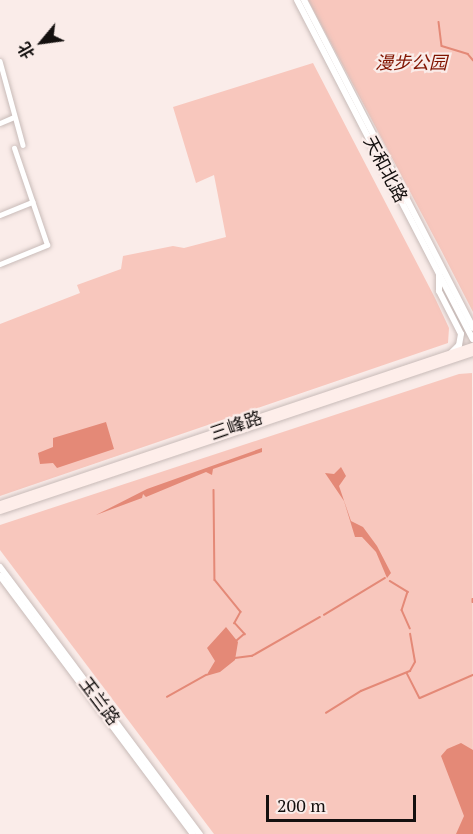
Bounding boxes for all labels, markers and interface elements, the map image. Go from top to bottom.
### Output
north arrow [12,12,72,72]
text: 北 [13,38,40,63]
park label: 漫步公园 [375,51,447,73]
street label: 天和北路 [360,132,412,206]
street label: 三峰路 [207,406,265,444]
street label: 玉兰路 [75,673,125,729]
scale bar [269,783,419,821]
text: 200 m [277,793,326,817]

